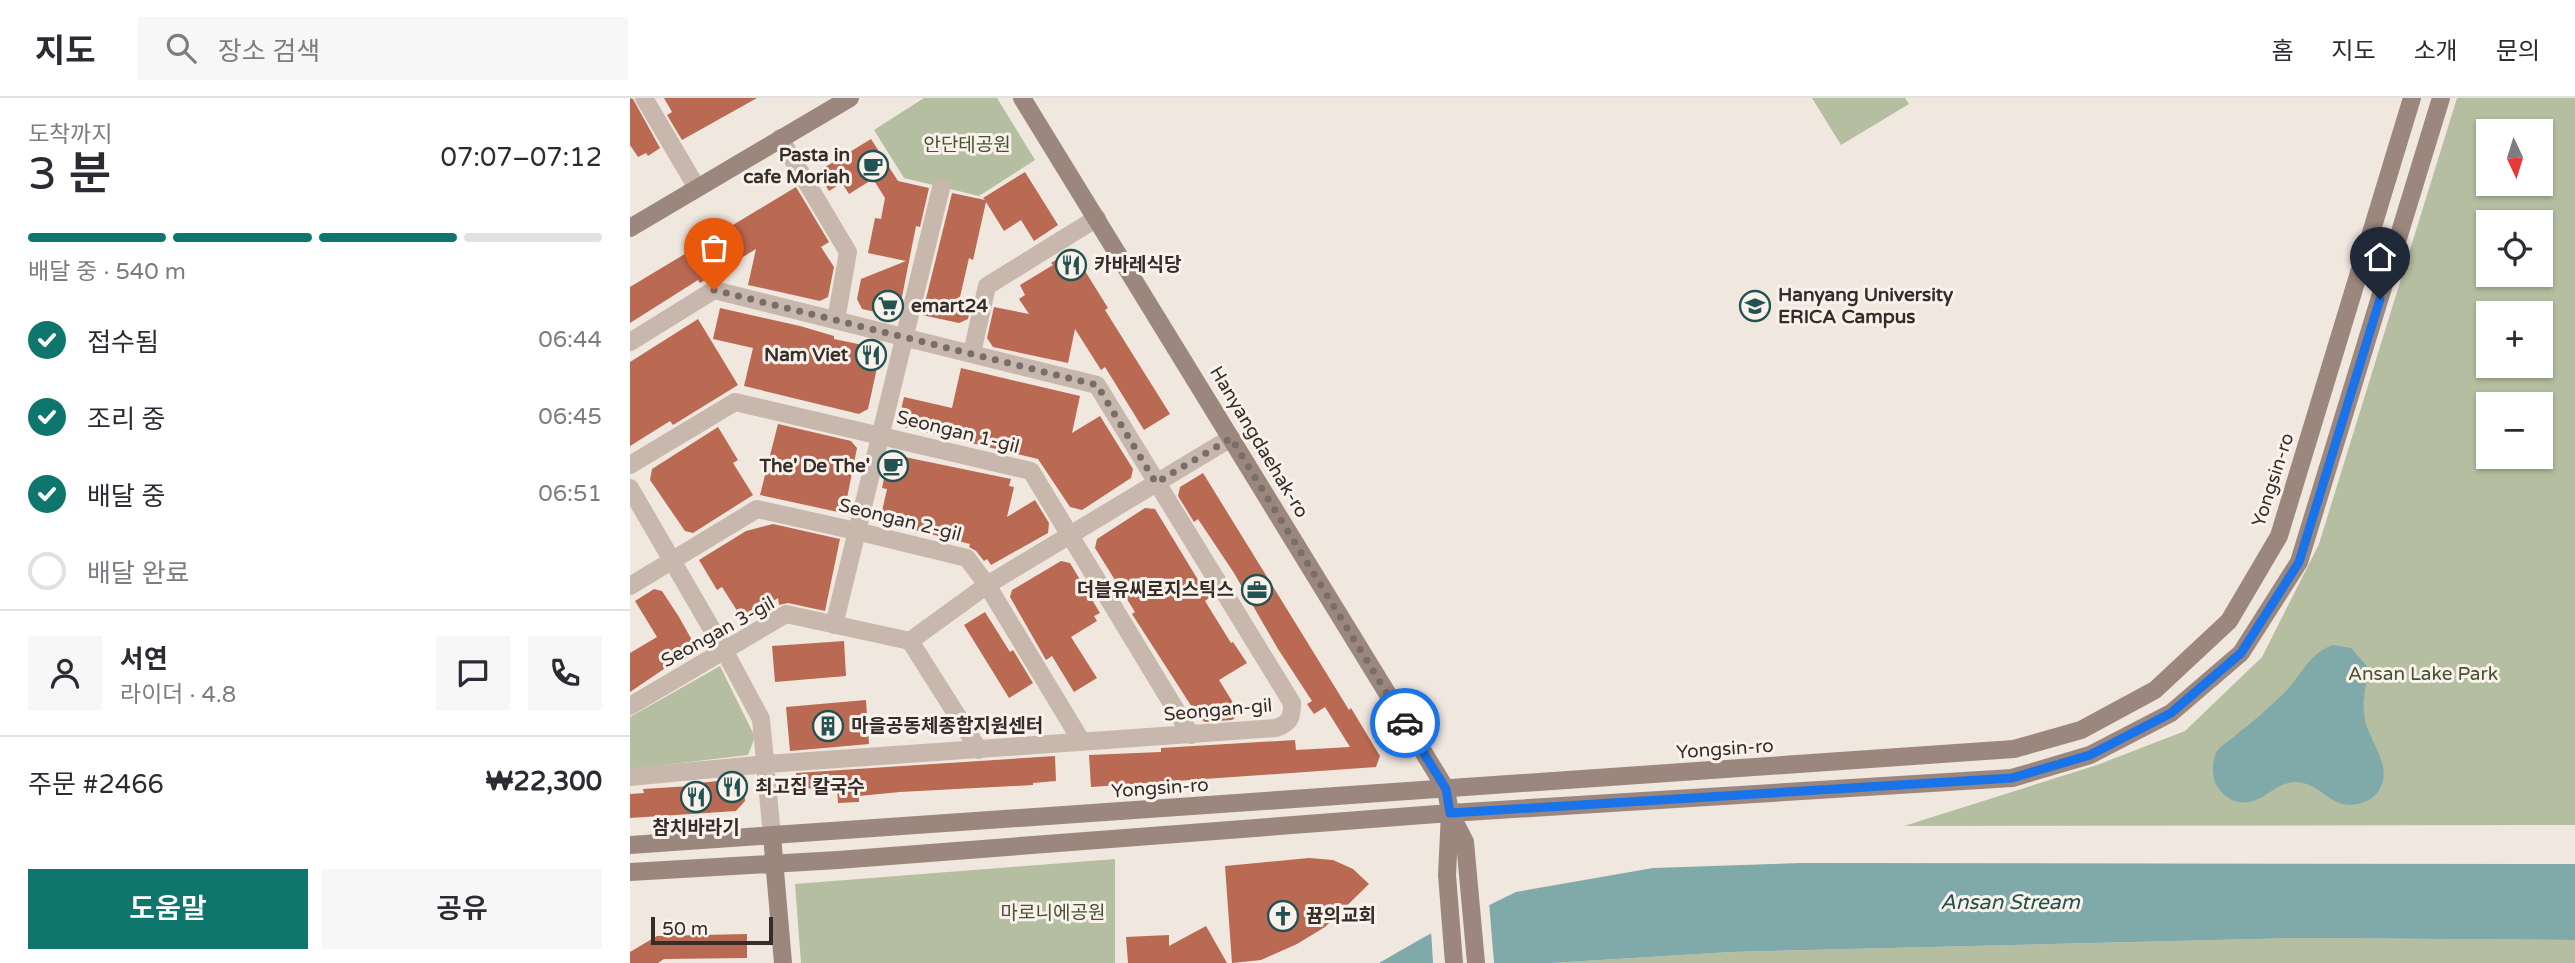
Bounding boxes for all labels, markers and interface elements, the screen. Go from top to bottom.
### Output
search box [138,17,628,80]
icon: search [162,29,200,67]
text: 지도 [35,32,96,71]
text: 장소 검색 [218,36,320,67]
text: 홈 [2271,37,2293,66]
text: 지도 [2331,37,2376,66]
text: 소개 [2414,37,2458,66]
text: 문의 [2496,37,2540,66]
north arrow [2476,119,2553,196]
map controls [2476,119,2553,469]
text: 도착까지 [28,121,113,149]
park label: 안단테공원 [923,134,1011,156]
text: 07:07–07:12 [441,142,602,173]
place label: Pasta in cafe Moriah [743,144,850,188]
text: 3 분 [28,147,111,202]
cafe icon: Pasta in cafe Moriah [856,149,890,183]
button: locate [2476,210,2553,287]
pin [684,218,744,290]
pin [2350,227,2410,299]
icon: bag [695,229,733,267]
icon: home [2361,238,2399,276]
restaurant icon: 카바레식당 [1054,248,1088,282]
place label: 카바레식당 [1094,254,1182,276]
text: 배달 중 · 540 m [28,258,186,286]
place label: Hanyang University ERICA Campus [1778,284,1954,329]
supermarket icon: emart24 [871,289,905,323]
school or university icon: Hanyang University ERICA Campus [1738,289,1772,323]
place label: emart24 [911,295,988,317]
button: + [2476,301,2553,378]
icon: check [28,321,66,359]
text: 06:44 [538,326,602,354]
text: 접수됨 [87,327,159,358]
restaurant icon: Nam Viet [854,338,888,372]
place label: Nam Viet [764,344,849,366]
street label: Hanyangdaehak-ro [1205,362,1313,522]
button: − [2476,392,2553,469]
icon: check [28,398,66,436]
text: 06:45 [538,403,602,431]
text: 조리 중 [87,404,166,435]
street label: Seongan 1-gil [894,406,1022,458]
street label: Yongsin-ro [2247,430,2299,530]
cafe icon: The' De The' [876,449,910,483]
place label: The' De The' [758,455,870,477]
icon: check [28,475,66,513]
text: 06:51 [538,480,602,508]
text: 배달 중 [87,481,166,512]
street label: Seongan 2-gil [836,494,964,546]
text: 배달 완료 [87,558,189,589]
office icon: 더블유씨로지스틱스 [1240,573,1274,607]
place label: 더블유씨로지스틱스 [1077,579,1234,601]
street label: Seongan 3-gil [658,592,778,672]
button: person [28,636,102,710]
button: chat [436,636,510,710]
button: phone [528,636,602,710]
text: 서연 [120,644,168,675]
park label: Ansan Lake Park [2348,663,2498,685]
text: 라이더 · 4.8 [120,681,236,709]
courier [1370,688,1440,758]
street label: Seongan-gil [1163,694,1273,726]
icon: car [1386,704,1424,742]
building icon: 마을공동체종합지원센터 [811,709,845,743]
place label: 마을공동체종합지원센터 [851,715,1043,737]
street label: Yongsin-ro [1676,735,1774,763]
text: ₩22,300 [486,766,602,797]
text: 주문 #2466 [28,769,164,800]
restaurant icon: 최고집 칼국수 [715,770,749,804]
street label: Yongsin-ro [1111,774,1209,802]
place label: 최고집 칼국수 [755,776,865,798]
restaurant icon: 참치바라기 [679,780,713,814]
place label: 참치바라기 [652,817,740,839]
button: 도움말 [28,869,308,949]
button: 공유 [322,869,602,949]
water label: Ansan Stream [1940,890,2081,915]
church icon: 뀸의교회 [1266,899,1300,933]
park label: 마로니에공원 [1001,902,1105,924]
place label: 뀸의교회 [1306,905,1376,927]
scale bar [651,914,774,946]
text: 50 m [662,918,708,940]

